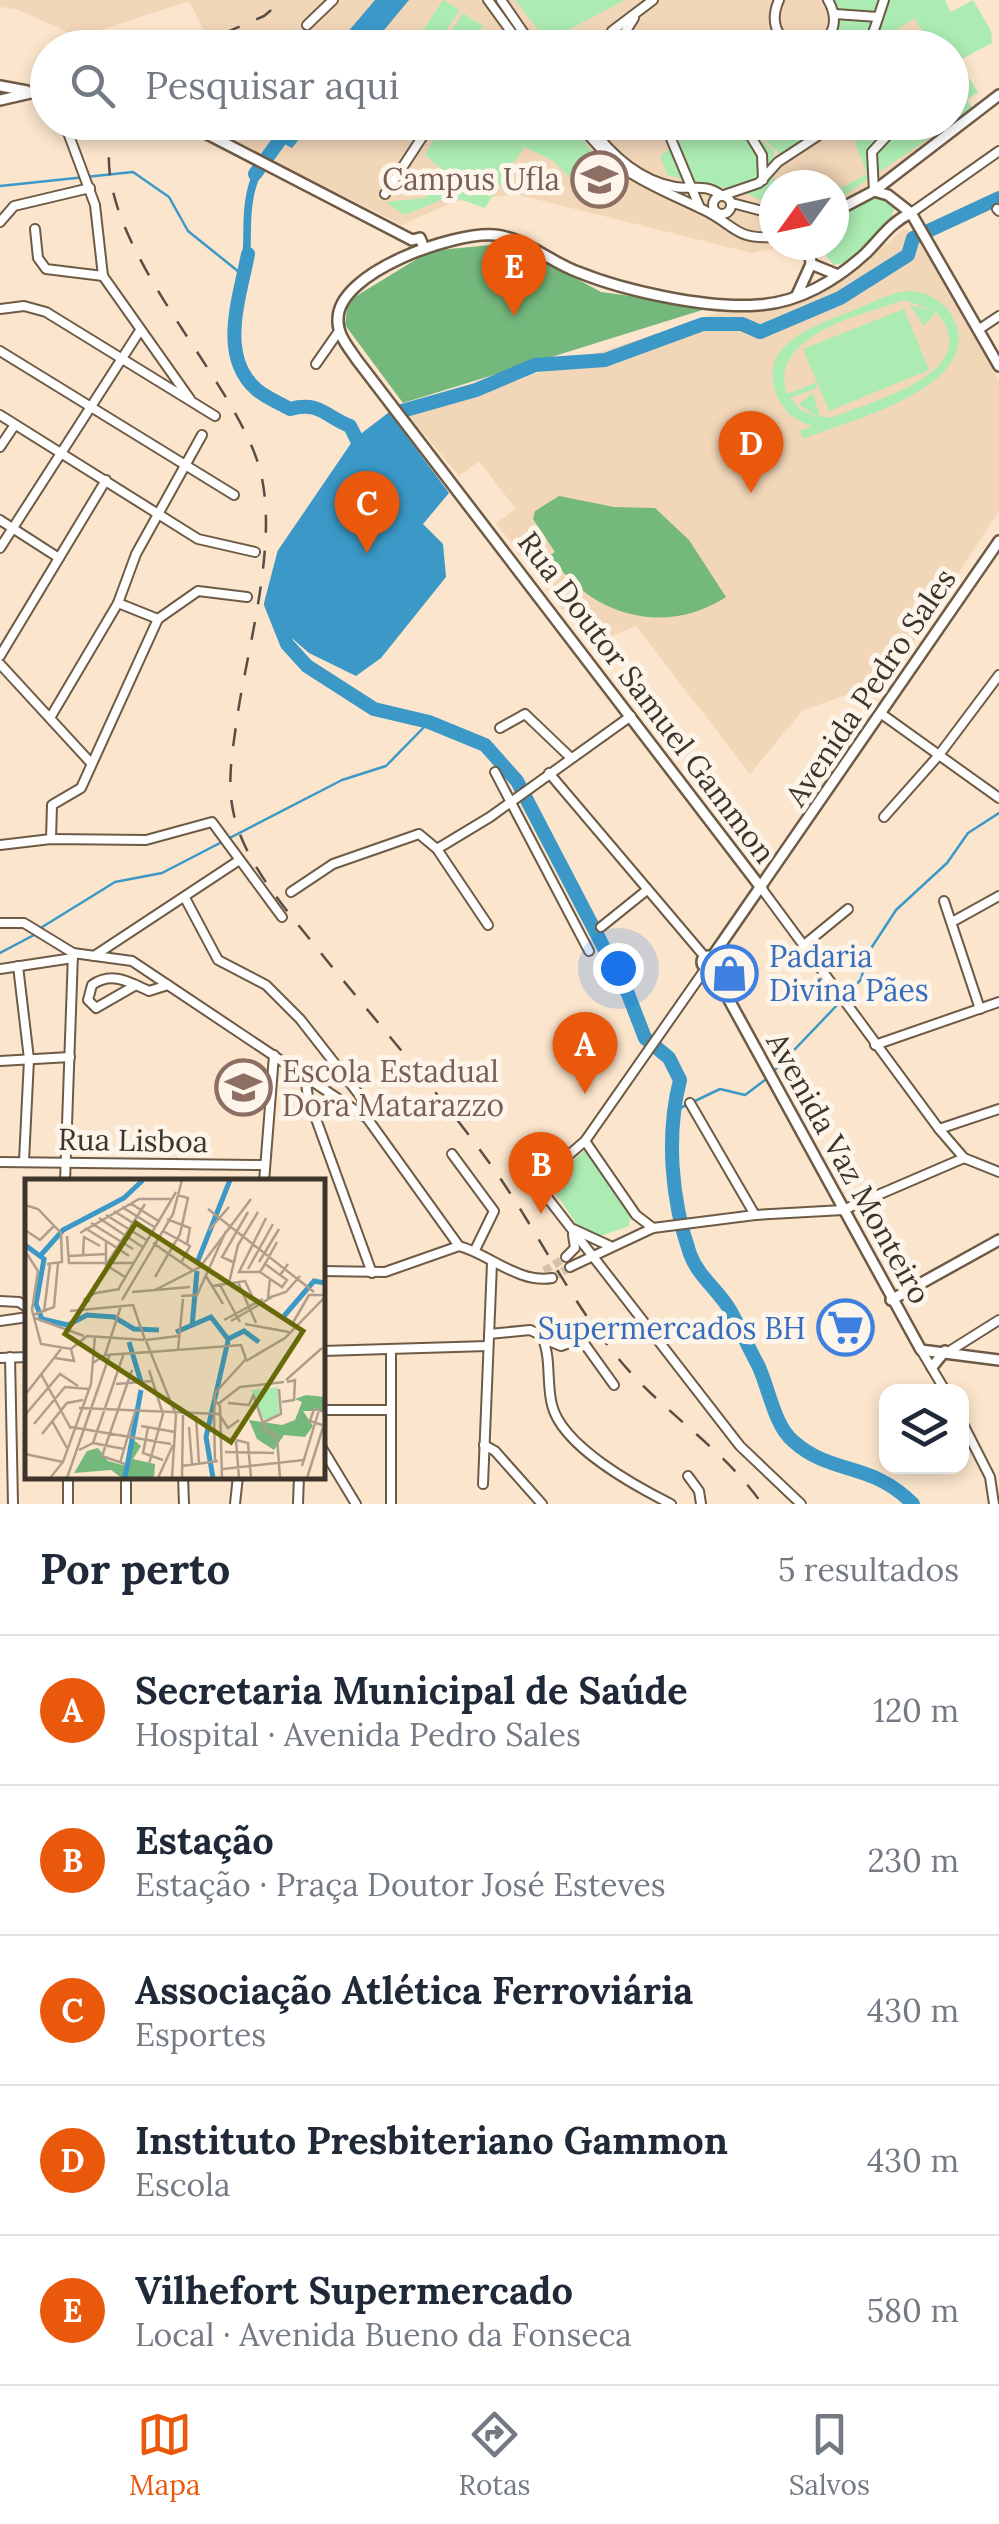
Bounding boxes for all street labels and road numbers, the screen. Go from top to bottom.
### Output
street label: Rua Doutor Samuel Gammon [510,524,784,870]
street label: Avenida Pedro Sales [776,561,964,814]
street label: Avenida Vaz Monteiro [758,1025,939,1310]
street label: Rua Lisboa [58,1120,208,1160]

